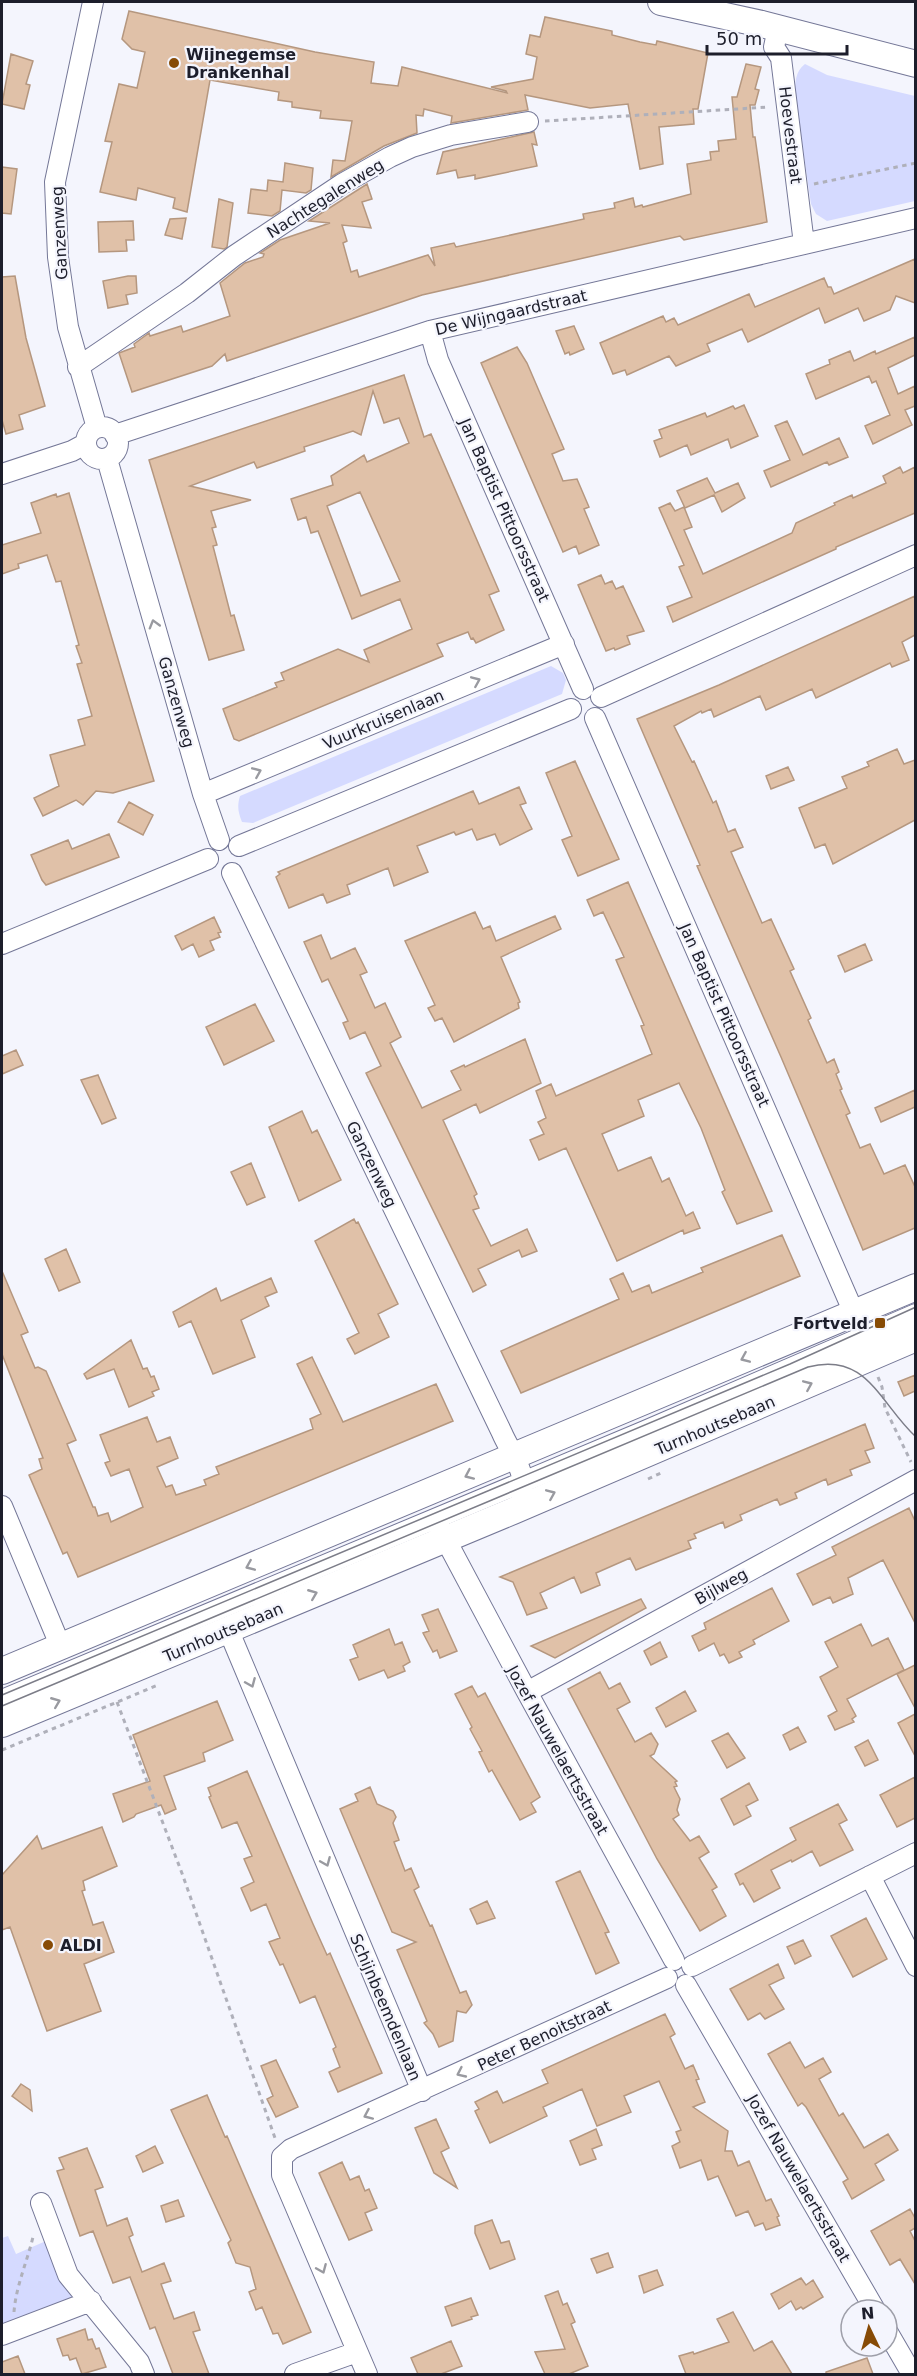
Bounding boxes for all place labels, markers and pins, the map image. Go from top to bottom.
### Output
place label: Wijnegemse Drankenhal [186,45,296,82]
marker: Wijnegemse Drankenhal [167,56,181,70]
place label: Fortveld [793,1314,868,1333]
marker: Fortveld [873,1316,887,1330]
place label: ALDI [60,1936,102,1955]
marker: ALDI [41,1938,55,1952]

